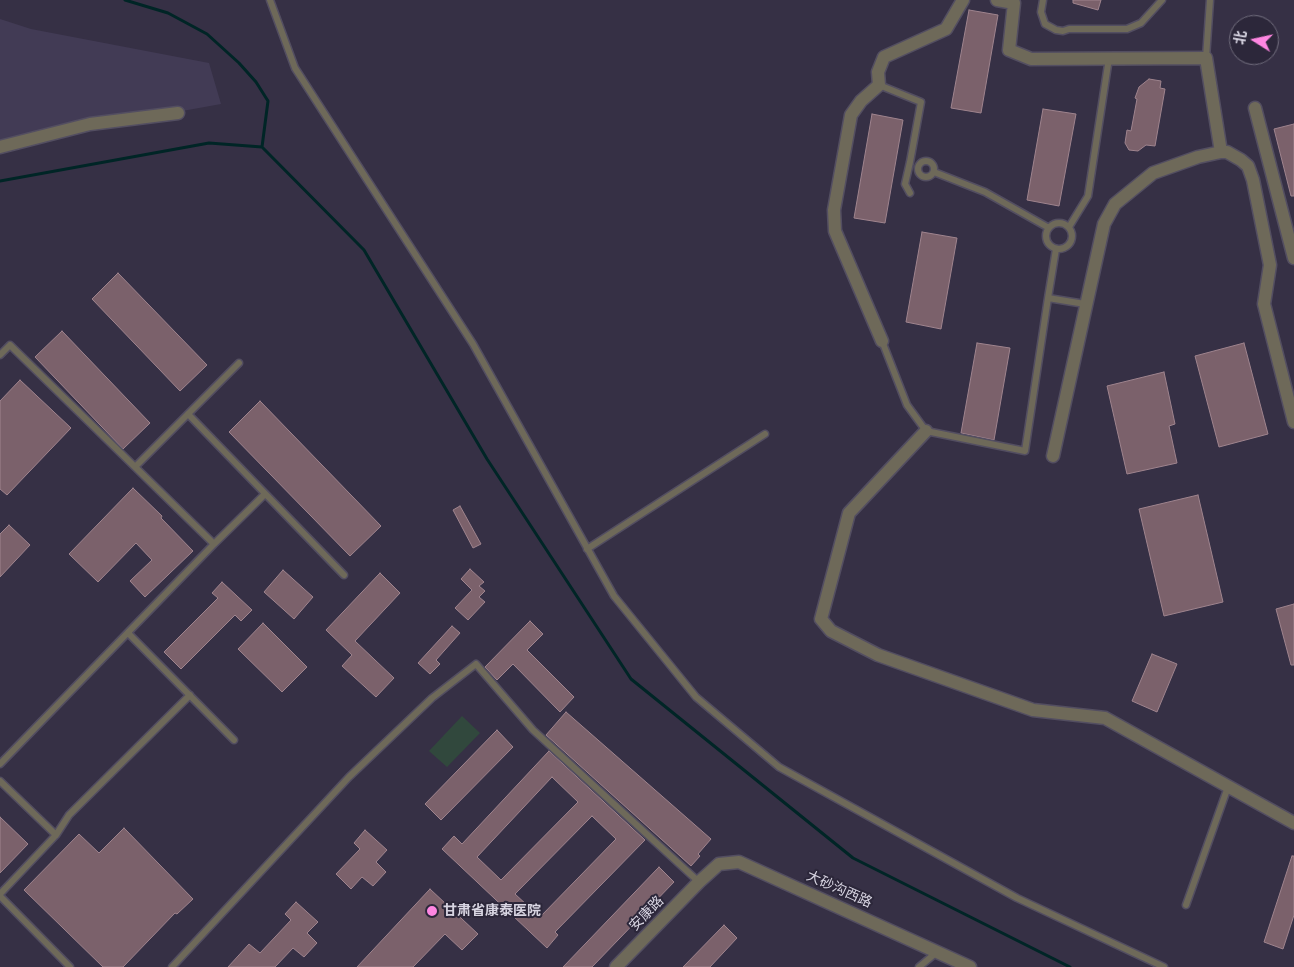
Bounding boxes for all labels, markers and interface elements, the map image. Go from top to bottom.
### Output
north arrow [1229,15,1279,65]
text: 北 [1231,29,1249,46]
street label: 大砂沟西路 [804,868,874,912]
street label: 安康路 [626,893,668,935]
place label: 甘肃省康泰医院 [443,903,541,919]
marker: 甘肃省康泰医院 [425,904,439,918]

